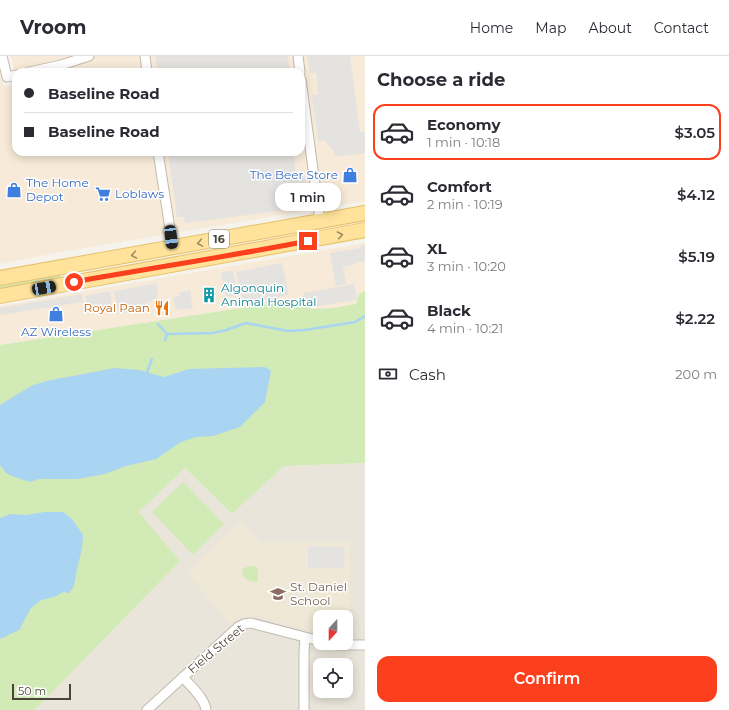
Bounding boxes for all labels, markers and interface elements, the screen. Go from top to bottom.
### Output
text: Vroom [20,16,86,39]
text: Home [470,19,513,37]
text: Map [535,19,566,37]
text: About [588,19,632,37]
text: Contact [654,19,709,37]
text: Choose a ride [377,69,505,91]
text: Baseline Road [48,84,160,103]
icon: car [379,114,415,150]
text: Economy [427,115,500,134]
text: Baseline Road [48,122,160,141]
text: $3.05 [675,123,715,142]
text: 1 min · 10:18 [427,134,500,150]
shop icon: The Beer Store [341,166,359,184]
place label: The Beer Store [250,167,338,182]
place label: The Home Depot [26,175,89,204]
icon: car [379,176,415,212]
text: Comfort [427,177,492,196]
shop icon: The Home Depot [5,181,23,199]
callout: 1 min [275,183,341,211]
supermarket icon: Loblaws [94,185,112,203]
text: $4.12 [677,185,715,204]
place label: Loblaws [115,186,164,201]
text: 1 min [291,189,325,205]
text: 2 min · 10:19 [427,196,503,212]
car [164,224,178,250]
road number: 16 [209,230,229,248]
one-way arrow [336,231,343,239]
route end [299,232,317,250]
one-way arrow [197,238,204,247]
icon: car [379,238,415,274]
text: XL [427,239,446,258]
text: $5.19 [678,247,715,266]
one-way arrow [131,250,137,258]
text: 3 min · 10:20 [427,258,506,274]
route start [65,273,83,291]
car [31,280,57,296]
place label: Algonquin Animal Hospital [221,280,316,309]
building icon: Algonquin Animal Hospital [200,286,218,304]
restaurant icon: Royal Paan [153,299,171,317]
place label: Royal Paan [84,300,150,315]
icon: car [379,300,415,336]
text: Black [427,301,471,320]
shop icon: AZ Wireless [47,305,65,323]
text: $2.22 [675,309,715,328]
text: 4 min · 10:21 [427,320,503,336]
place label: AZ Wireless [21,324,91,339]
icon: cash [377,363,399,385]
text: Cash [409,365,446,384]
text: 200 m [675,366,717,382]
place label: St. Daniel School [290,579,347,608]
school or university icon: St. Daniel School [269,585,287,603]
north arrow [313,610,353,650]
map controls [313,610,353,698]
street label: Field Street [184,621,247,676]
button: Confirm [377,656,717,702]
button: locate [313,658,353,698]
scale bar [12,682,71,701]
text: 50 m [18,684,46,698]

